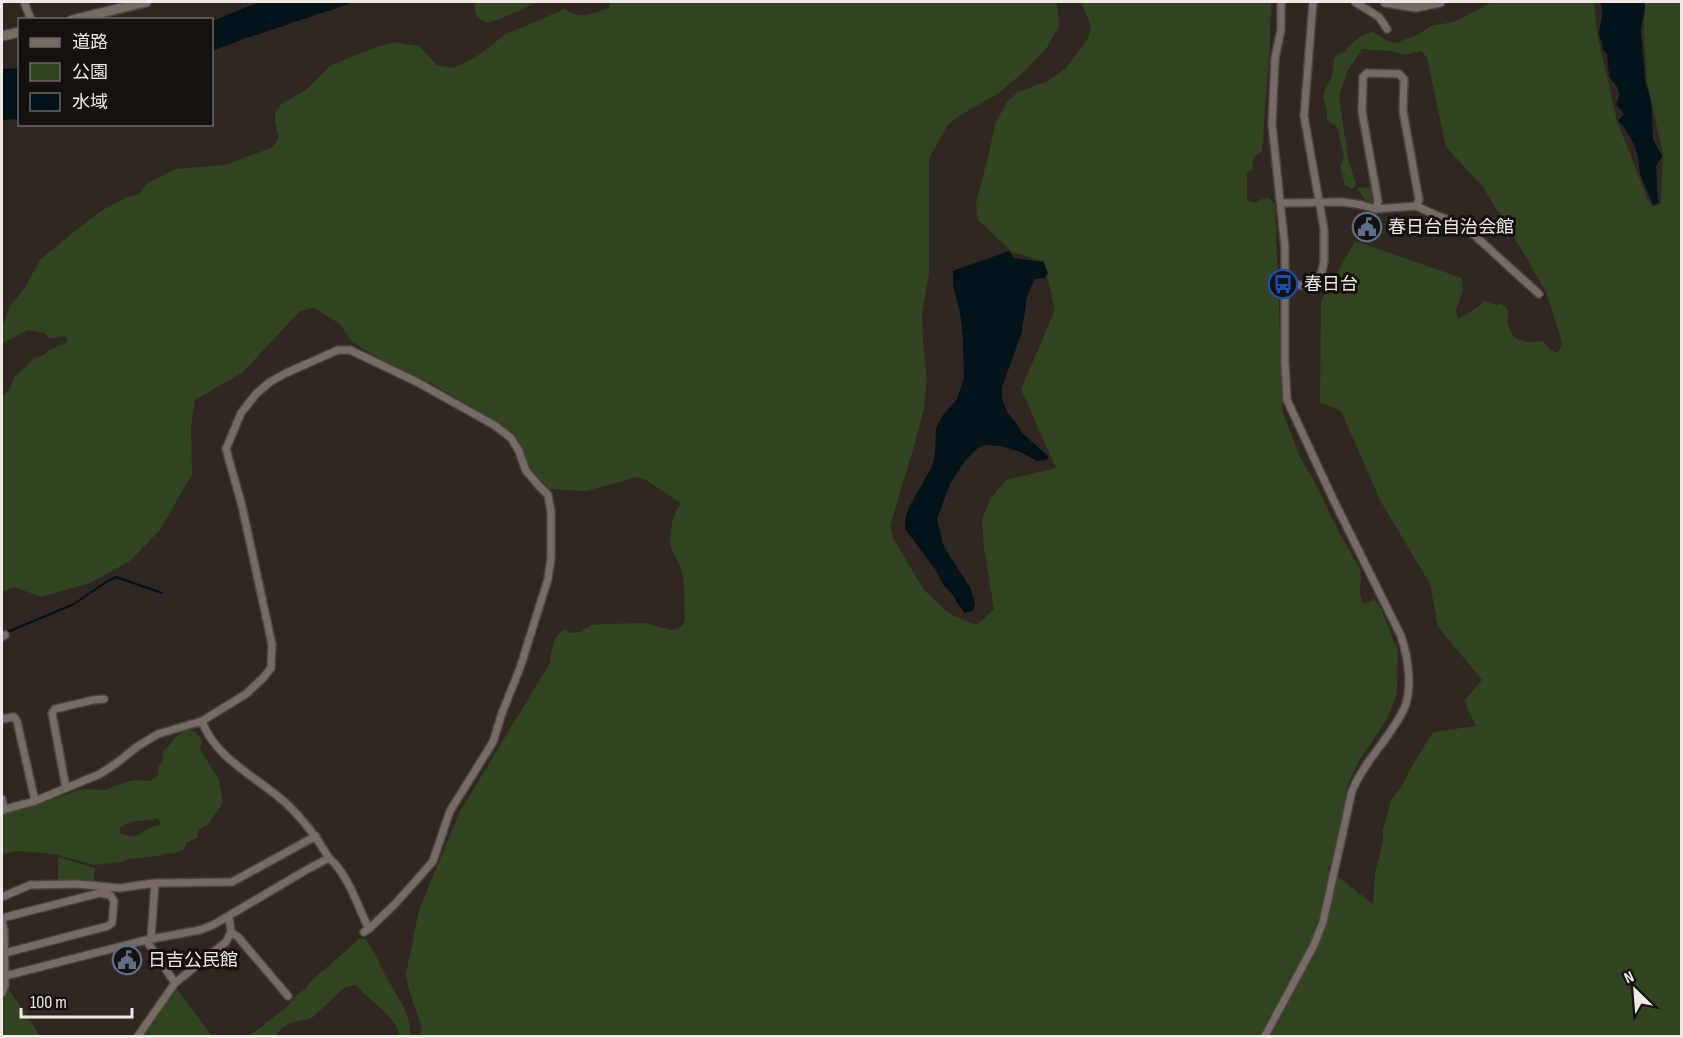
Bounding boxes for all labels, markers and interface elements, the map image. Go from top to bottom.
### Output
legend [18,18,213,126]
text: 道路 [72,32,108,53]
text: 公園 [72,62,108,83]
text: 水域 [72,92,108,113]
public building icon: 春日台自治会館 [1351,211,1383,243]
place label: 春日台自治会館 [1388,217,1514,238]
bus stop icon: 春日台 [1267,268,1299,300]
place label: 春日台 [1304,274,1358,295]
public building icon: 日吉公民館 [111,944,143,976]
place label: 日吉公民館 [148,950,238,971]
north arrow [1605,960,1665,1020]
text: N [1621,967,1637,988]
scale bar [21,981,132,1019]
text: 100 m [30,992,67,1013]

